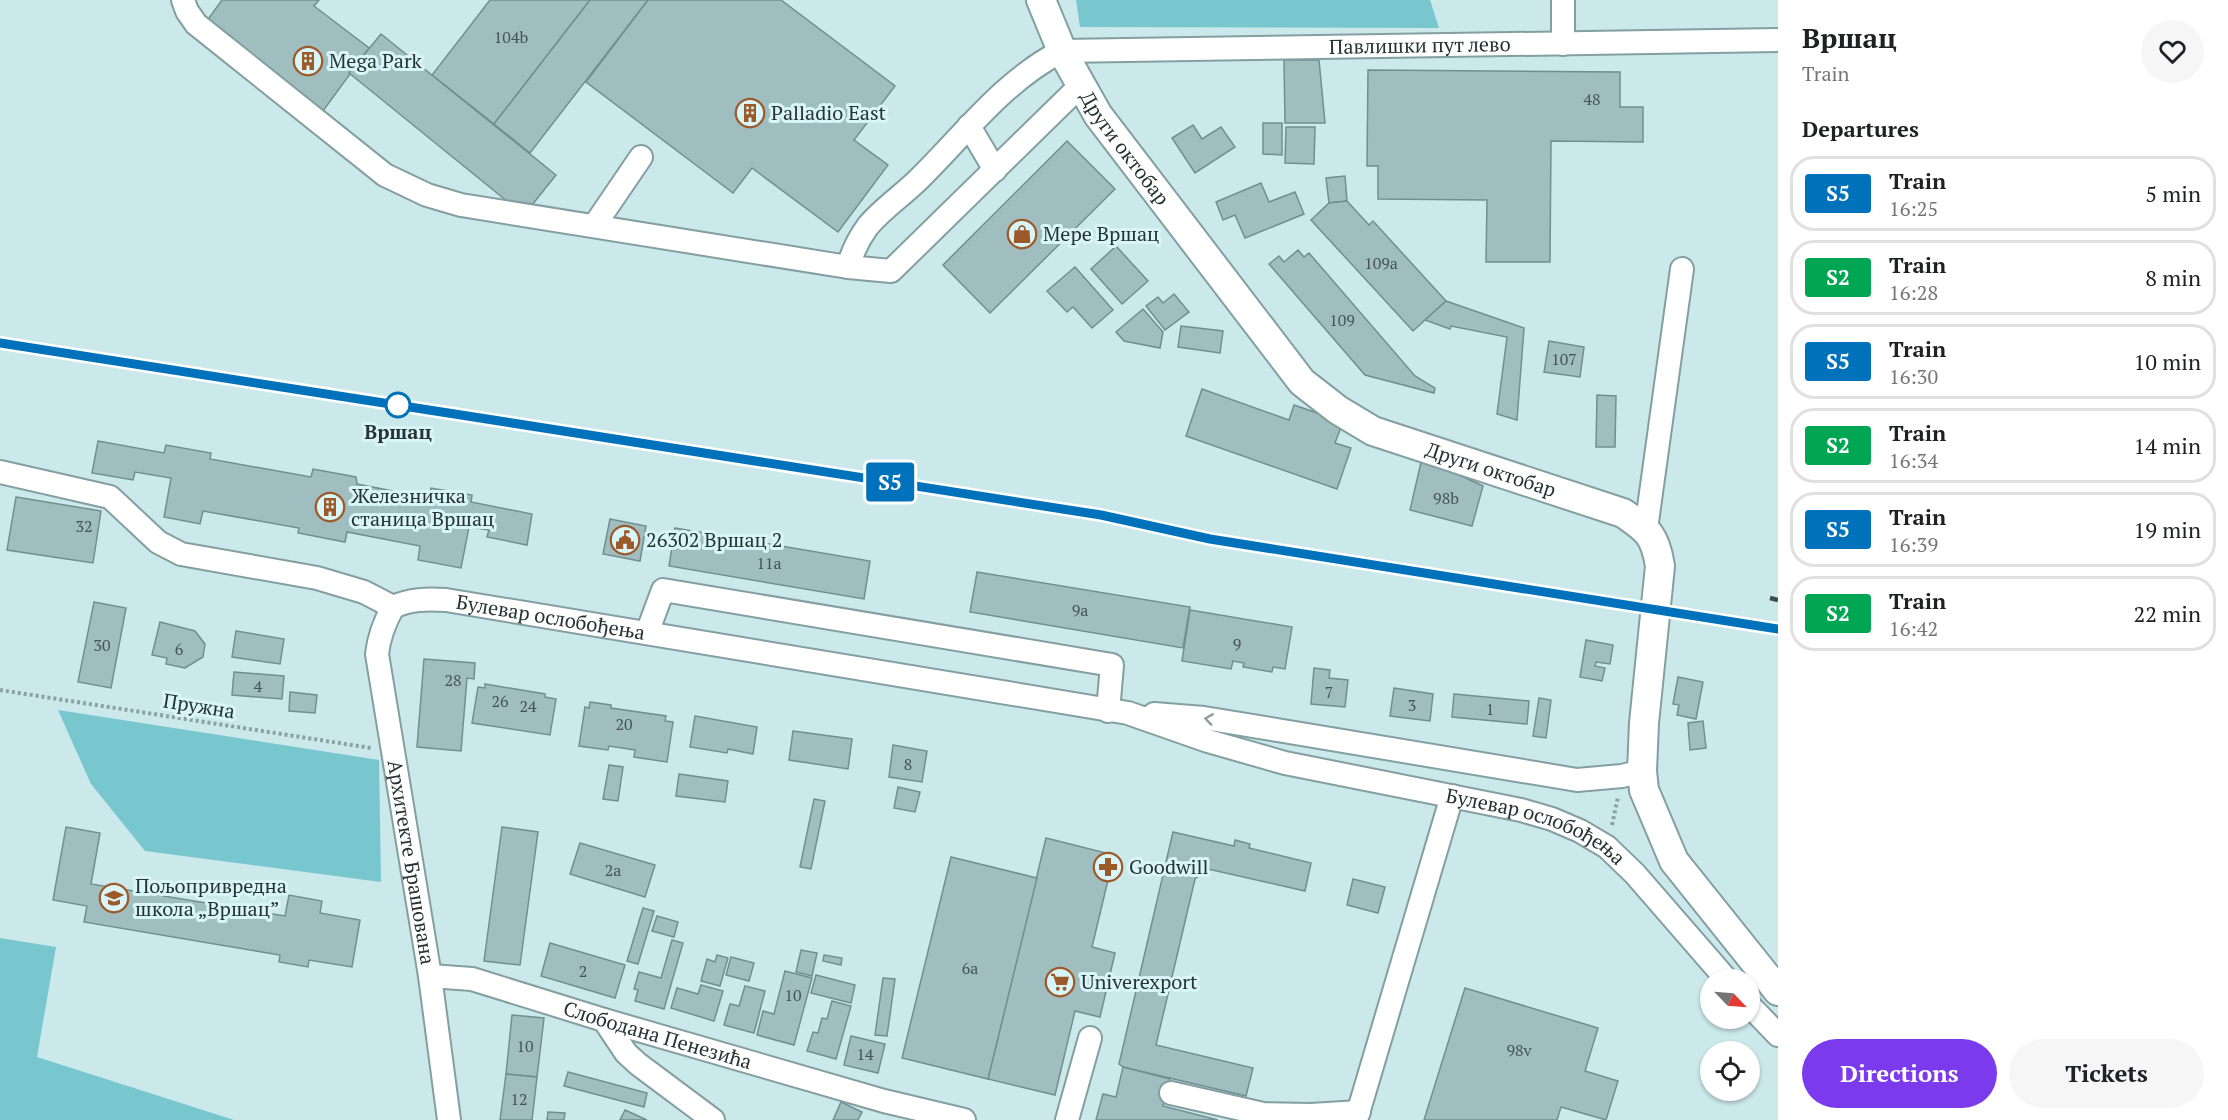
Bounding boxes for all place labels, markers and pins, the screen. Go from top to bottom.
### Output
building icon: Mega Park [292,45,324,77]
place label: Mega Park [329,47,423,74]
building icon: Palladio East [734,97,766,129]
place label: Palladio East [771,99,887,126]
shop icon: Мере Вршац [1006,218,1038,250]
place label: Мере Вршац [1043,220,1159,247]
marker: Вршац [385,392,411,418]
place label: Вршац [364,418,432,445]
place label: Железничка станица Вршац [351,482,494,532]
building icon: Железничка станица Вршац [314,491,346,523]
public building icon: 26302 Вршац 2 [609,524,641,556]
place label: 26302 Вршац 2 [646,526,782,553]
pharmacy icon: Goodwill [1092,851,1124,883]
place label: Goodwill [1129,853,1209,880]
place label: Пољопривредна школа „Вршац” [135,872,287,922]
school or university icon: Пољопривредна школа „Вршац” [98,882,130,914]
supermarket icon: Univerexport [1044,966,1076,998]
place label: Univerexport [1081,968,1198,995]

